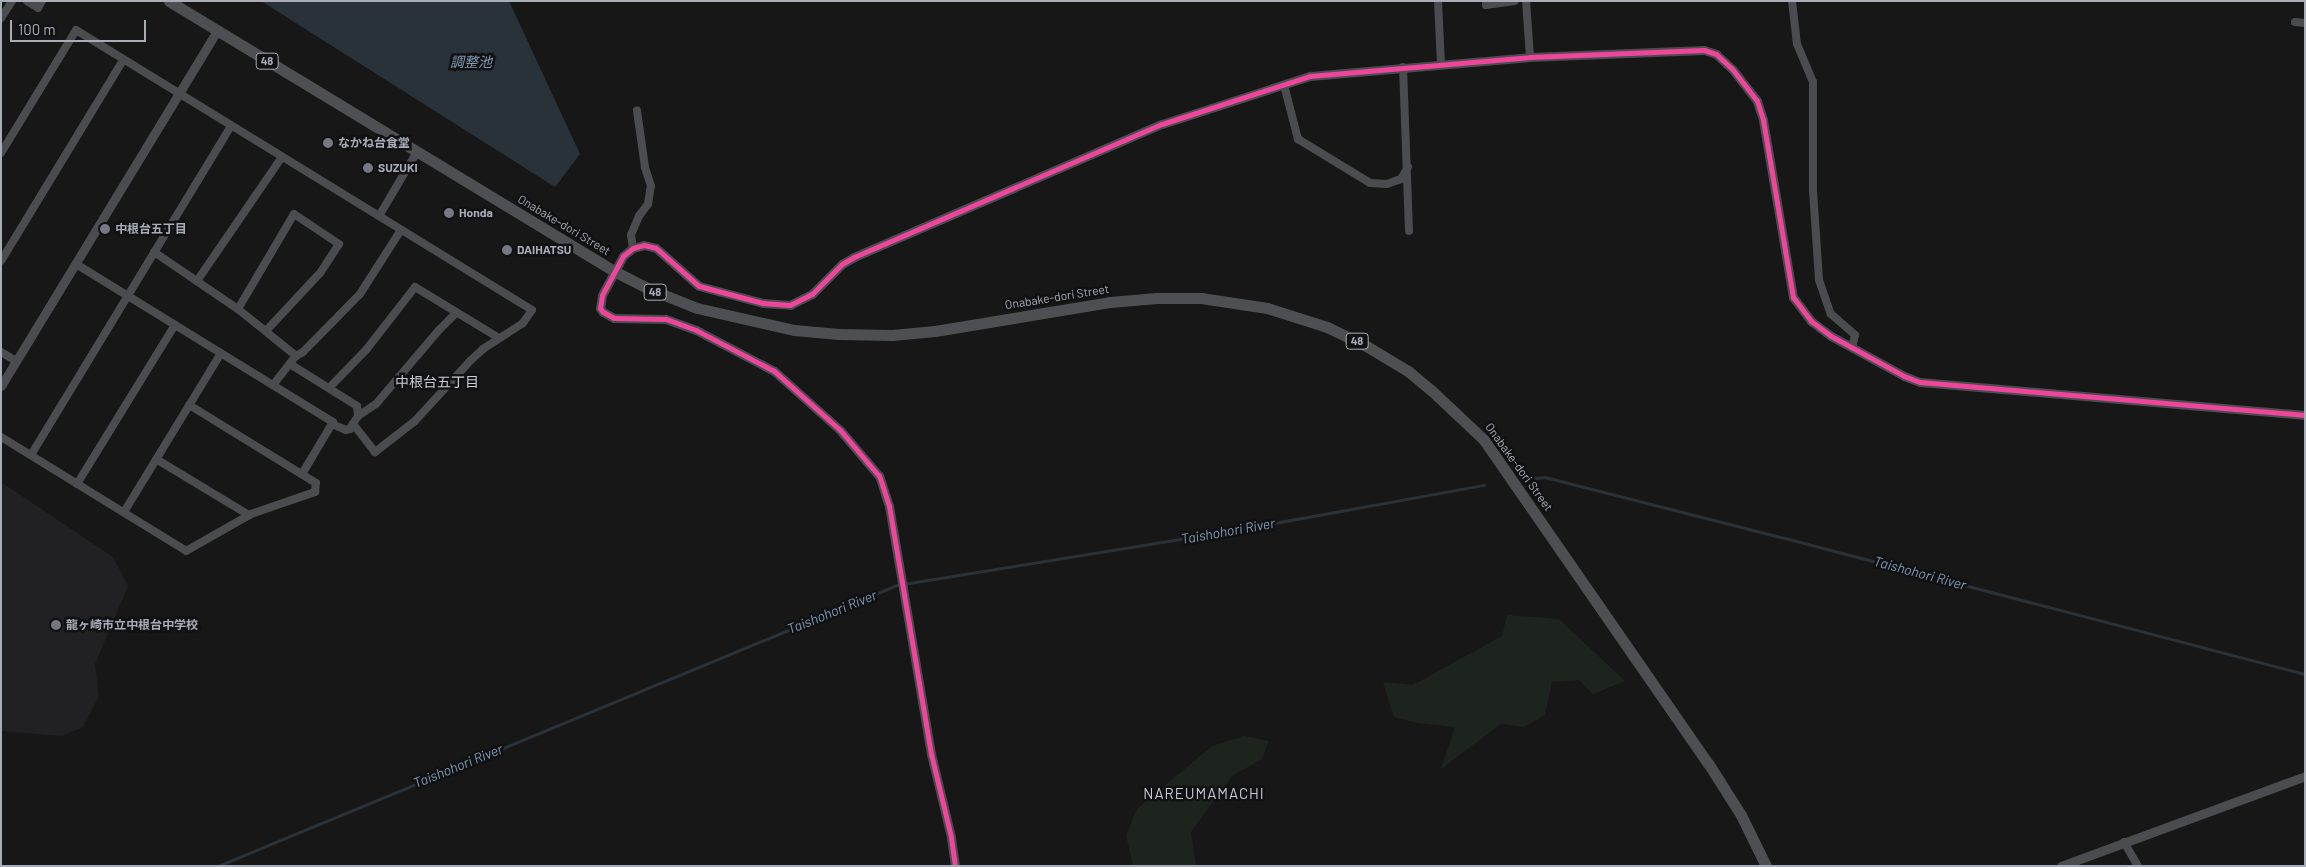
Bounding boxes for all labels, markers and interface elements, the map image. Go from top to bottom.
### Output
scale bar [12,10,149,42]
text: 100 m [18,20,56,38]
road number: 48 [254,52,280,70]
water label: 調整池 [450,54,492,70]
place label: なかね台食堂 [338,136,410,150]
marker: なかね台食堂 [322,137,334,149]
place label: SUZUKI [378,161,418,175]
marker: SUZUKI [362,162,374,174]
street label: Onabake-dori Street [515,192,613,258]
place label: Honda [459,206,493,220]
marker: Honda [443,207,455,219]
place label: 中根台五丁目 [115,222,187,236]
marker: 中根台五丁目 [99,223,111,235]
place label: DAIHATSU [517,243,571,257]
marker: DAIHATSU [501,244,513,256]
street label: Onabake-dori Street [1004,282,1110,312]
road number: 48 [642,284,668,300]
road number: 48 [1344,332,1370,350]
district label: 中根台五丁目 [395,374,479,390]
street label: Onabake-dori Street [1482,420,1556,514]
water label: Taishohori River [1180,514,1276,548]
water label: Taishohori River [1872,553,1968,593]
water label: Taishohori River [785,586,879,638]
place label: 龍ヶ崎市立中根台中学校 [66,618,198,632]
marker: 龍ヶ崎市立中根台中学校 [50,619,62,631]
water label: Taishohori River [411,740,505,792]
district label: NAREUMAMACHI [1142,785,1266,803]

